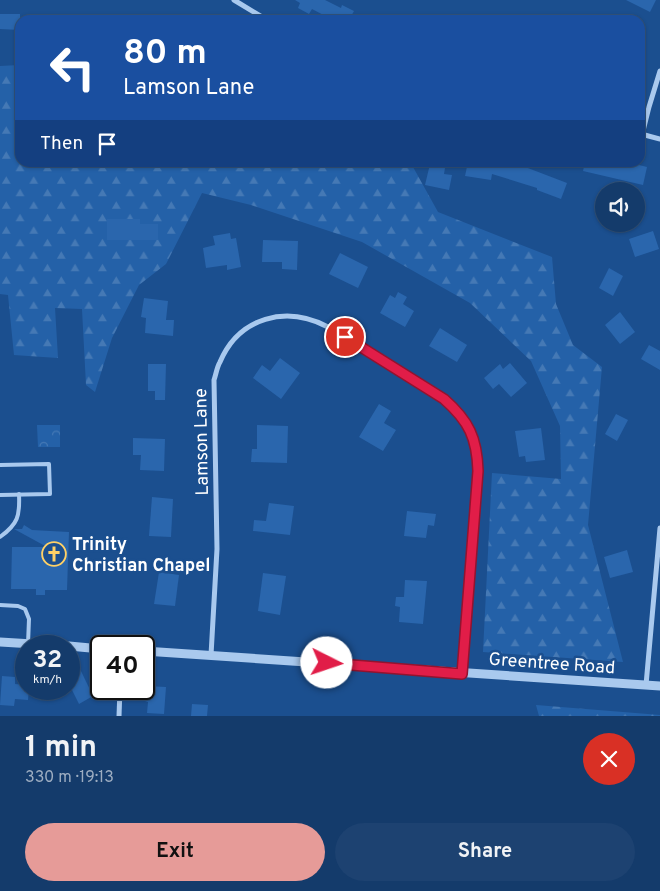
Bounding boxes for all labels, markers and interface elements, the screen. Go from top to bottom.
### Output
text: 80 m [123,32,207,76]
icon: left [40,35,105,100]
text: Lamson Lane [123,75,254,102]
icon: arrive [93,130,121,158]
text: Then [40,132,83,156]
map controls [595,182,645,232]
button: sound [595,182,645,232]
pin [324,316,366,358]
icon: arrive [331,323,359,351]
street label: Lamson Lane [190,388,215,496]
place label: Trinity Christian Chapel [72,534,211,578]
church icon: Trinity Christian Chapel [41,541,67,567]
speed limit sign: 40 [90,635,155,700]
position arrow [300,636,352,688]
text: 32 [33,645,62,677]
street label: Greentree Road [488,649,616,680]
text: km/h [33,672,62,688]
text: 1 min [25,730,97,767]
button: close [583,733,635,785]
text: 330 m · 19:13 [25,768,114,788]
button: Exit [25,823,325,881]
button: Share [335,823,635,881]

